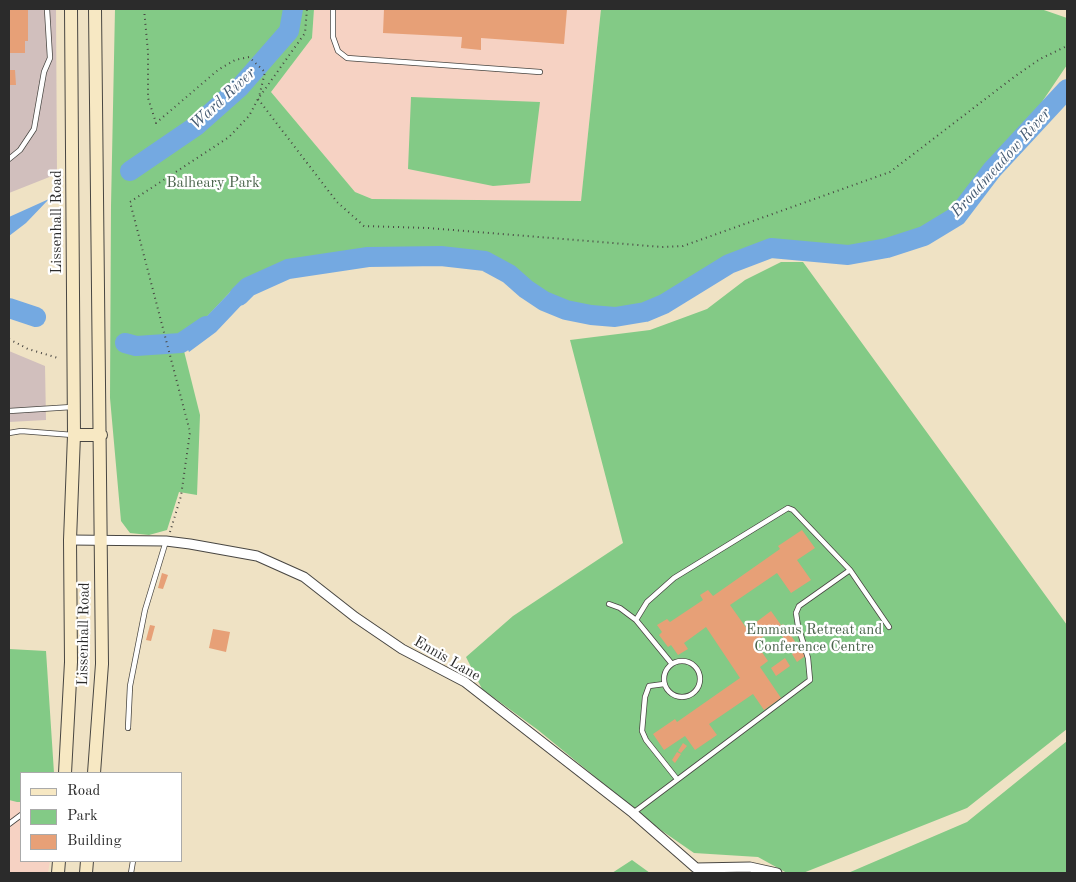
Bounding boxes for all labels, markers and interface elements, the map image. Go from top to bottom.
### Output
water label: Ward River [186,64,260,134]
water label: Broadmeadow River [947,105,1055,221]
street label: Lissenhall Road [48,170,66,274]
park label: Balheary Park [166,174,260,192]
street label: Lissenhall Road [74,582,94,686]
park label: Emmaus Retreat and Conference Centre [746,621,882,656]
street label: Ennis Lane [411,633,483,685]
legend [20,772,182,862]
text: Road [67,784,100,799]
text: Park [67,809,98,824]
text: Building [67,834,122,849]

